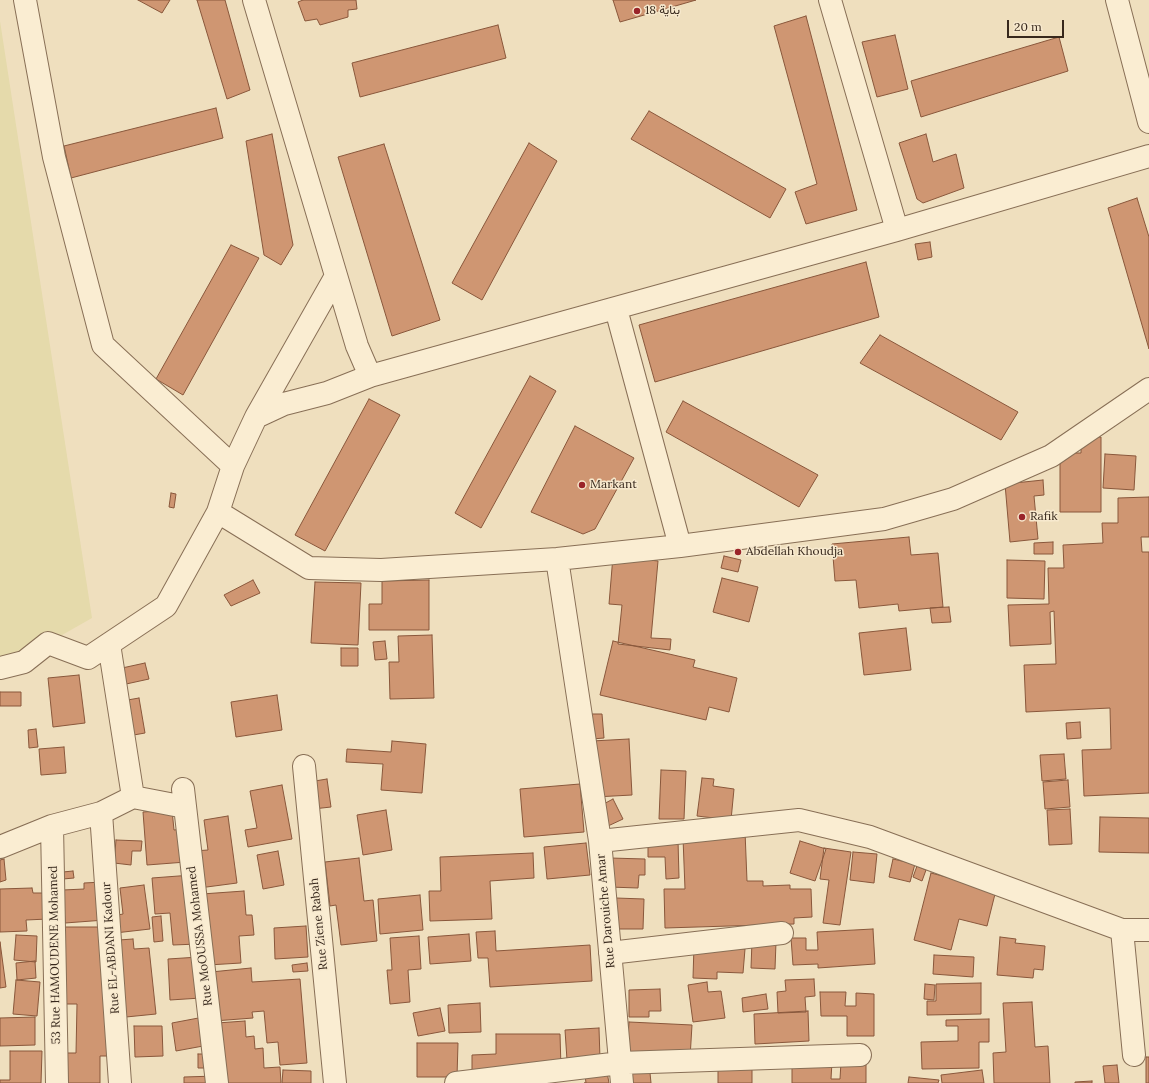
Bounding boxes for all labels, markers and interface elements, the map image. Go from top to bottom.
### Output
place label: بناية 18 [645,4,680,18]
marker: بناية 18 [632,6,642,16]
scale bar [1009,12,1066,38]
text: 20 m [1014,19,1042,34]
place label: Markant [590,478,637,492]
marker: Markant [577,480,587,490]
place label: Rafik [1030,510,1058,524]
marker: Rafik [1017,512,1027,522]
place label: Abdellah Khoudja [746,545,843,559]
marker: Abdellah Khoudja [733,547,743,557]
street label: Rue Darouiche Amar [594,853,618,969]
street label: 53 Rue HAMOUDENE Mohamed [46,865,64,1045]
street label: Rue MoOUSSA Mohamed [184,865,216,1007]
street label: Rue Ziene Rabah [307,877,331,971]
street label: Rue EL-ABDANI Kadour [99,882,123,1014]

